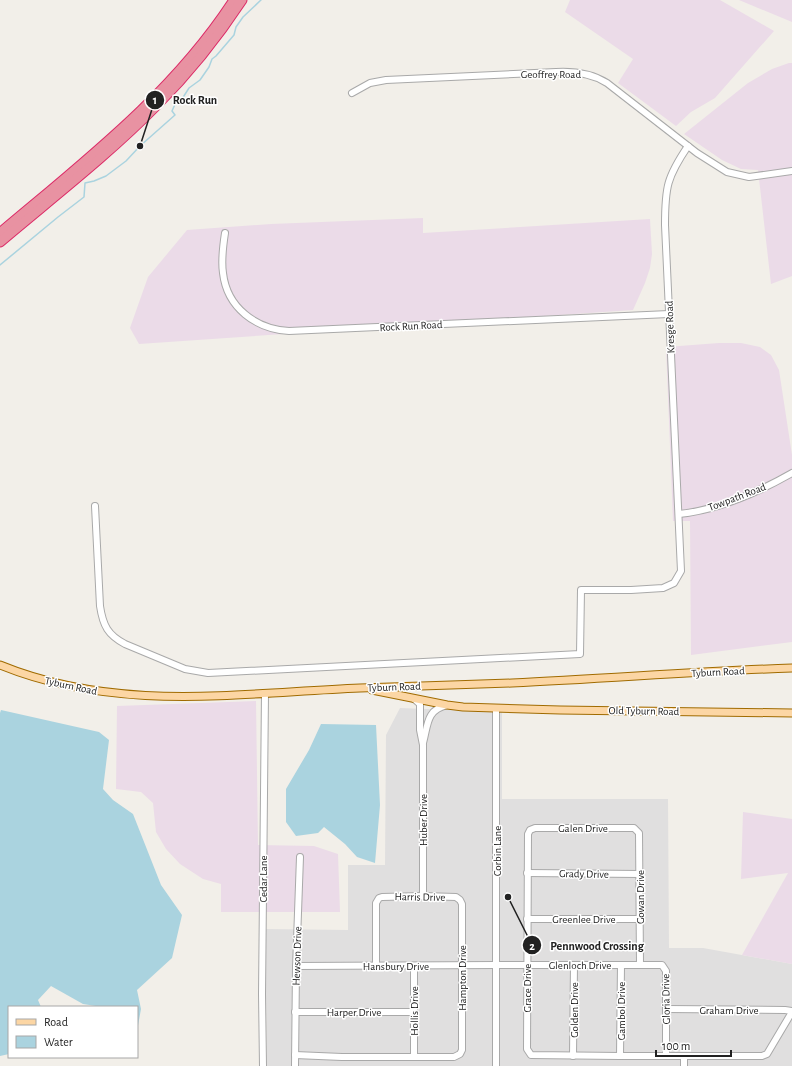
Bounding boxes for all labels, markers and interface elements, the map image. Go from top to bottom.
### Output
street label: Geoffrey Road [521,69,581,80]
callout: Rock Run [145,88,225,112]
text: 1 [153,94,157,106]
text: Rock Run [173,94,217,106]
street label: Kresge Road [664,300,676,354]
street label: Rock Run Road [379,319,443,333]
street label: Towpath Road [707,481,768,513]
street label: Tyburn Road [691,665,745,679]
street label: Tyburn Road [44,675,99,697]
street label: Tyburn Road [367,681,421,693]
street label: Old Tyburn Road [609,705,680,717]
street label: Huber Drive [418,794,429,846]
street label: Galen Drive [558,823,608,834]
street label: Corbin Lane [492,826,503,876]
street label: Cedar Lane [258,856,269,902]
street label: Grady Drive [559,868,609,880]
street label: Gowan Drive [635,870,646,924]
street label: Harris Drive [395,891,445,903]
street label: Greenlee Drive [552,914,616,925]
street label: Hewson Drive [290,926,304,986]
callout: Pennwood Crossing [522,933,652,957]
text: 2 [529,940,535,952]
text: Pennwood Crossing [550,940,645,952]
street label: Hampton Drive [457,945,468,1011]
street label: Glenloch Drive [549,960,611,971]
street label: Hansbury Drive [363,961,429,972]
street label: Grace Drive [522,964,533,1012]
street label: Gloria Drive [660,974,672,1024]
street label: Golden Drive [569,982,580,1038]
street label: Gambol Drive [616,982,627,1040]
street label: Hollis Drive [409,986,420,1036]
street label: Graham Drive [699,1005,759,1016]
legend [8,1006,138,1058]
street label: Harper Drive [327,1007,381,1018]
text: Road [44,1016,68,1028]
scale bar [656,1032,731,1058]
text: Water [44,1036,73,1048]
text: 100 m [662,1040,690,1052]

